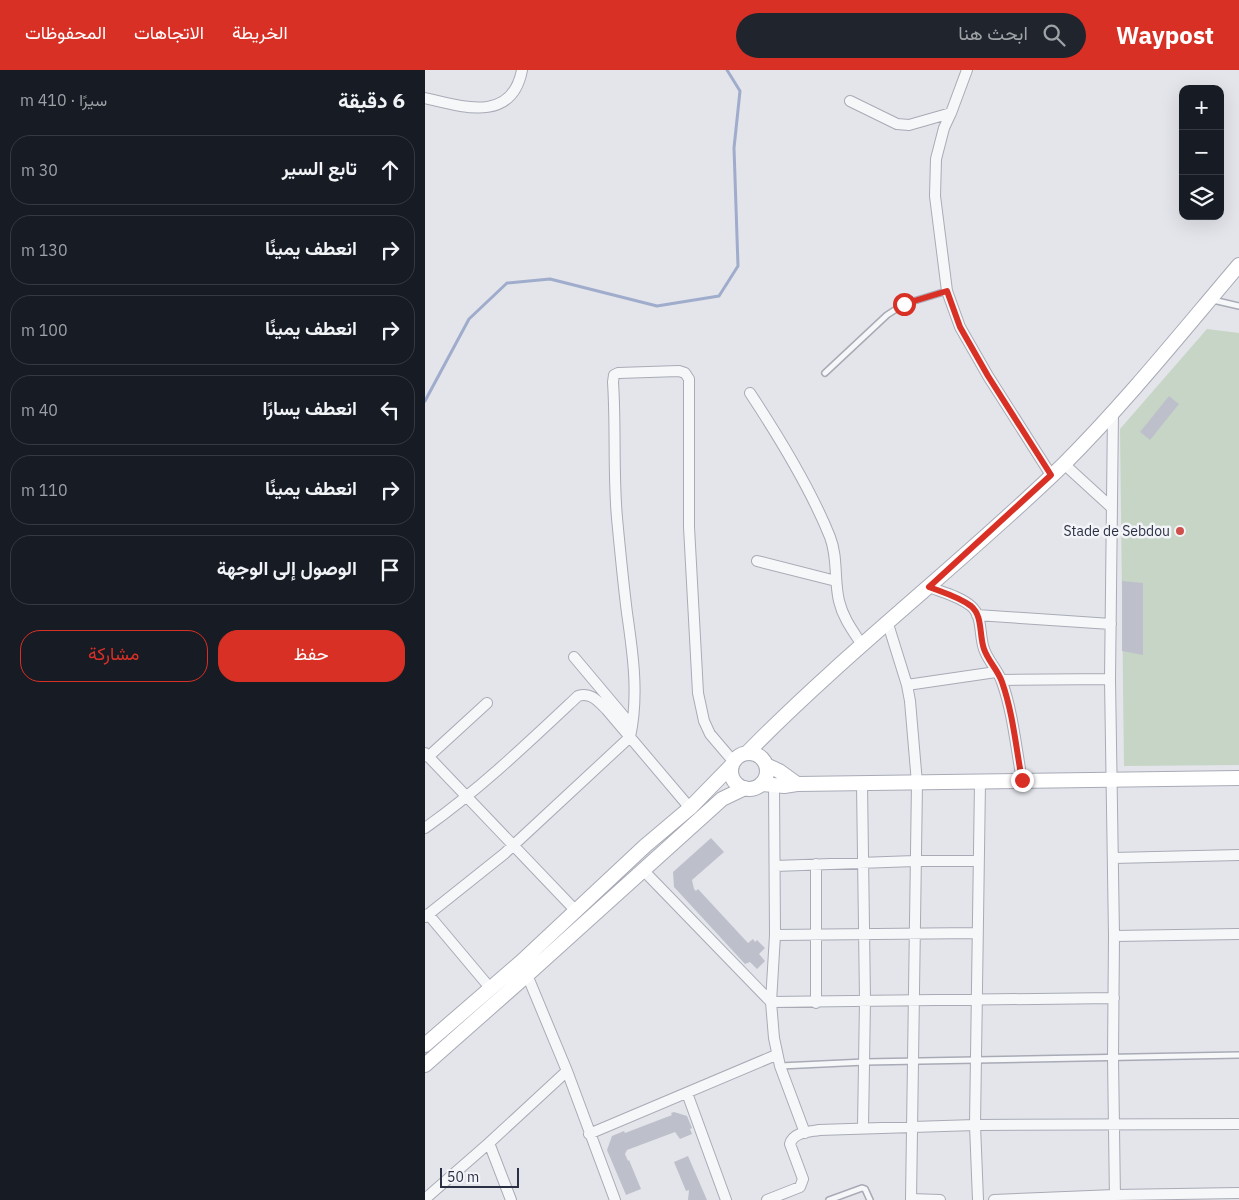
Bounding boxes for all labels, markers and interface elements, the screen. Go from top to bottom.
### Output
search box [736,13,1086,58]
text: Waypost [1116,19,1214,51]
text: المحفوظات [25,21,106,44]
text: الاتجاهات [134,21,204,44]
text: الخريطة [232,21,288,44]
text: ابحث هنا [958,21,1028,45]
icon: search [1040,21,1068,49]
map controls [1179,85,1224,220]
button: + [1179,85,1224,130]
text: 6 دقيقة [338,86,405,114]
text: سيرًا · 410 m [20,90,107,110]
button: − [1179,130,1224,175]
text: تابع السير [282,156,357,180]
icon: ahead [376,156,404,184]
text: 30 m [21,160,58,180]
button: layers [1179,175,1224,220]
text: انعطف يمينًا [265,236,357,260]
icon: right [376,236,404,264]
text: 130 m [21,240,68,260]
route start [893,293,916,316]
text: انعطف يمينًا [265,316,357,340]
icon: right [376,316,404,344]
text: 100 m [21,320,68,340]
text: انعطف يسارًا [263,396,357,420]
icon: left [376,396,404,424]
text: 40 m [21,400,58,420]
text: انعطف يمينًا [265,476,357,500]
icon: right [376,476,404,504]
text: 110 m [21,480,68,500]
place label: Stade de Sebdou [1063,522,1170,540]
marker: Stade de Sebdou [1174,525,1186,537]
text: الوصول إلى الوجهة [217,556,357,580]
icon: arrive [376,556,404,584]
button: مشاركة [20,630,208,682]
button: حفظ [218,630,405,682]
route end [1011,769,1034,792]
scale bar [440,1165,519,1188]
text: 50 m [447,1168,479,1186]

